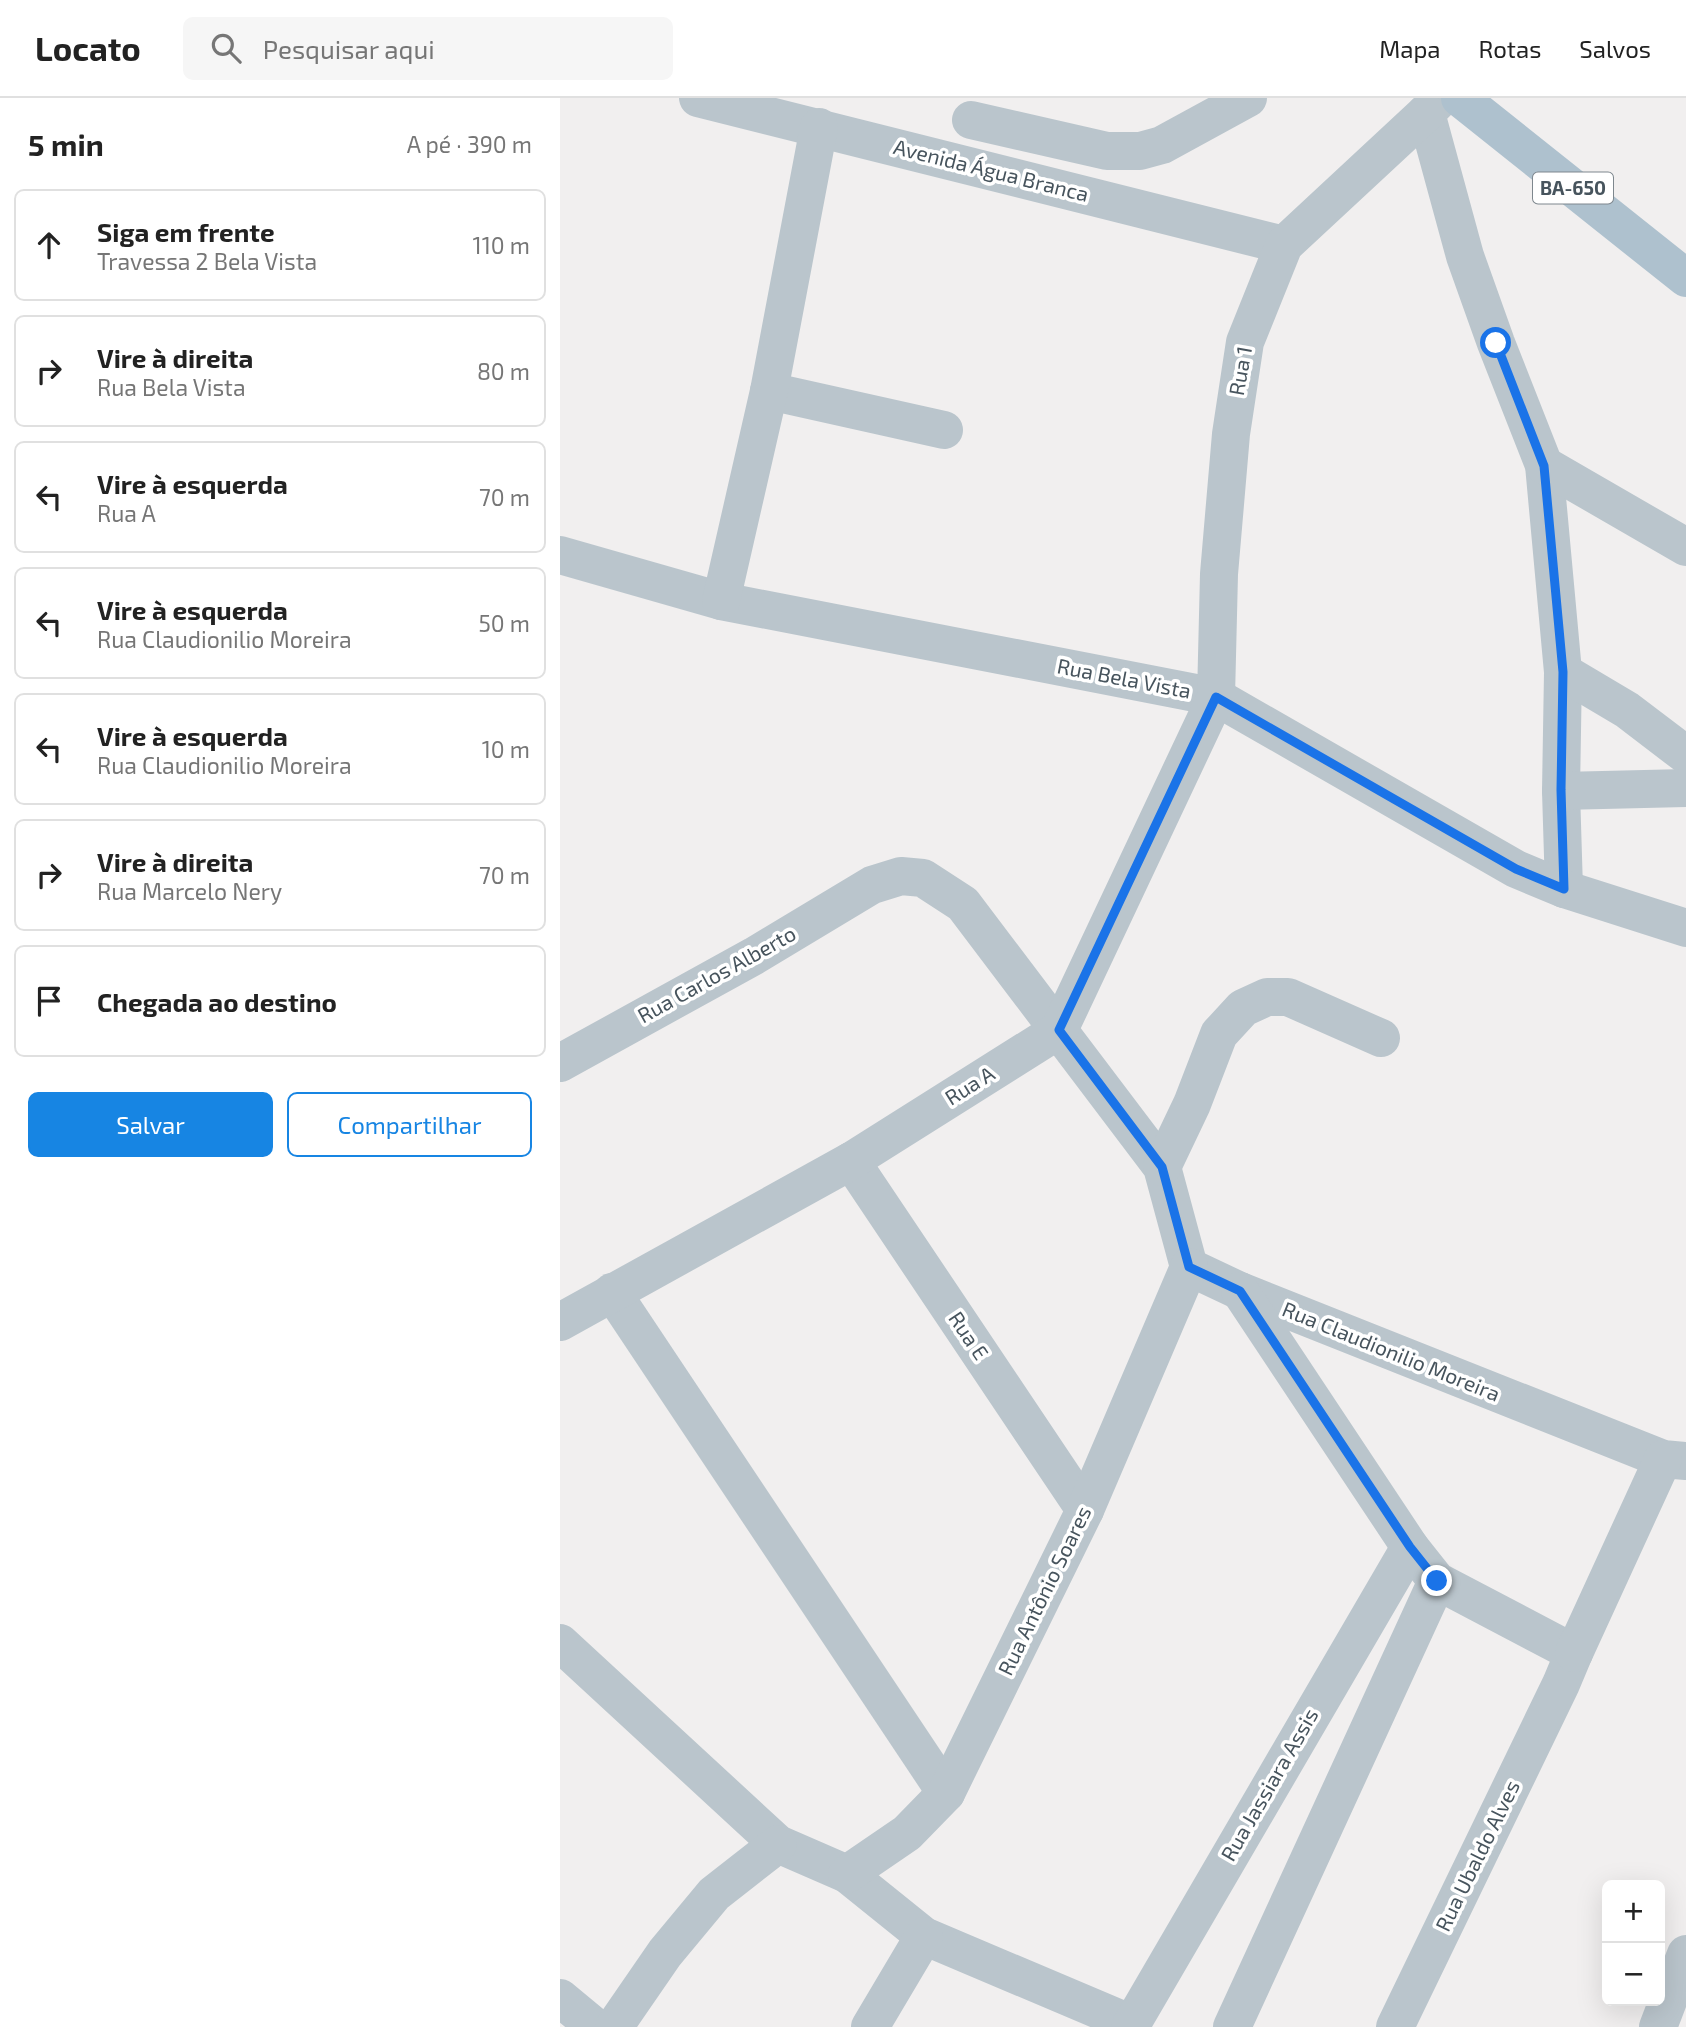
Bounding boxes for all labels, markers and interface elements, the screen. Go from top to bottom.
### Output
search box [183,17,673,80]
text: Locato [35,28,141,68]
icon: search [207,29,245,67]
text: Pesquisar aqui [263,33,435,64]
text: Mapa [1379,34,1441,63]
text: Rotas [1479,34,1541,63]
text: Salvos [1579,34,1651,63]
text: 5 min [28,126,104,162]
text: A pé · 390 m [407,130,532,158]
street label: Avenida Água Branca [891,133,1091,206]
road number: BA-650 [1533,172,1613,204]
text: Siga em frente [97,216,275,247]
icon: ahead [30,226,68,264]
text: 110 m [473,231,530,259]
text: Travessa 2 Bela Vista [97,247,317,275]
route start [1480,327,1511,358]
text: Vire à direita [97,342,253,373]
street label: Rua 1 [1223,344,1256,397]
icon: right [30,352,68,390]
text: 80 m [477,357,530,385]
text: Rua Bela Vista [97,373,246,401]
text: Vire à esquerda [97,468,288,499]
icon: left [30,478,68,516]
text: 70 m [479,483,530,511]
text: Rua A [97,499,156,527]
text: Vire à esquerda [97,594,288,625]
icon: left [30,604,68,642]
text: 50 m [479,609,530,637]
text: Rua Claudionilio Moreira [97,625,352,653]
street label: Rua Bela Vista [1055,652,1193,703]
text: Vire à esquerda [97,720,288,751]
icon: left [30,730,68,768]
text: 10 m [482,735,530,763]
text: Rua Claudionilio Moreira [97,751,352,779]
text: Vire à direita [97,846,253,877]
icon: right [30,856,68,894]
text: 70 m [479,861,530,889]
text: Rua Marcelo Nery [97,877,282,905]
street label: Rua Carlos Alberto [633,920,800,1028]
icon: arrive [30,982,68,1020]
text: Chegada ao destino [97,986,337,1017]
street label: Rua A [940,1060,999,1110]
button: Salvar [28,1092,273,1157]
button: Compartilhar [287,1092,532,1157]
street label: Rua Claudionilio Moreira [1279,1295,1504,1406]
street label: Rua E [944,1306,994,1364]
street label: Rua Antônio Soares [992,1502,1095,1679]
route end [1421,1565,1452,1596]
street label: Rua Jassiara Assis [1215,1704,1322,1865]
street label: Rua Ubaldo Alves [1429,1776,1524,1935]
map controls [1602,1880,1665,2006]
button: + [1602,1880,1665,1943]
button: − [1602,1943,1665,2006]

